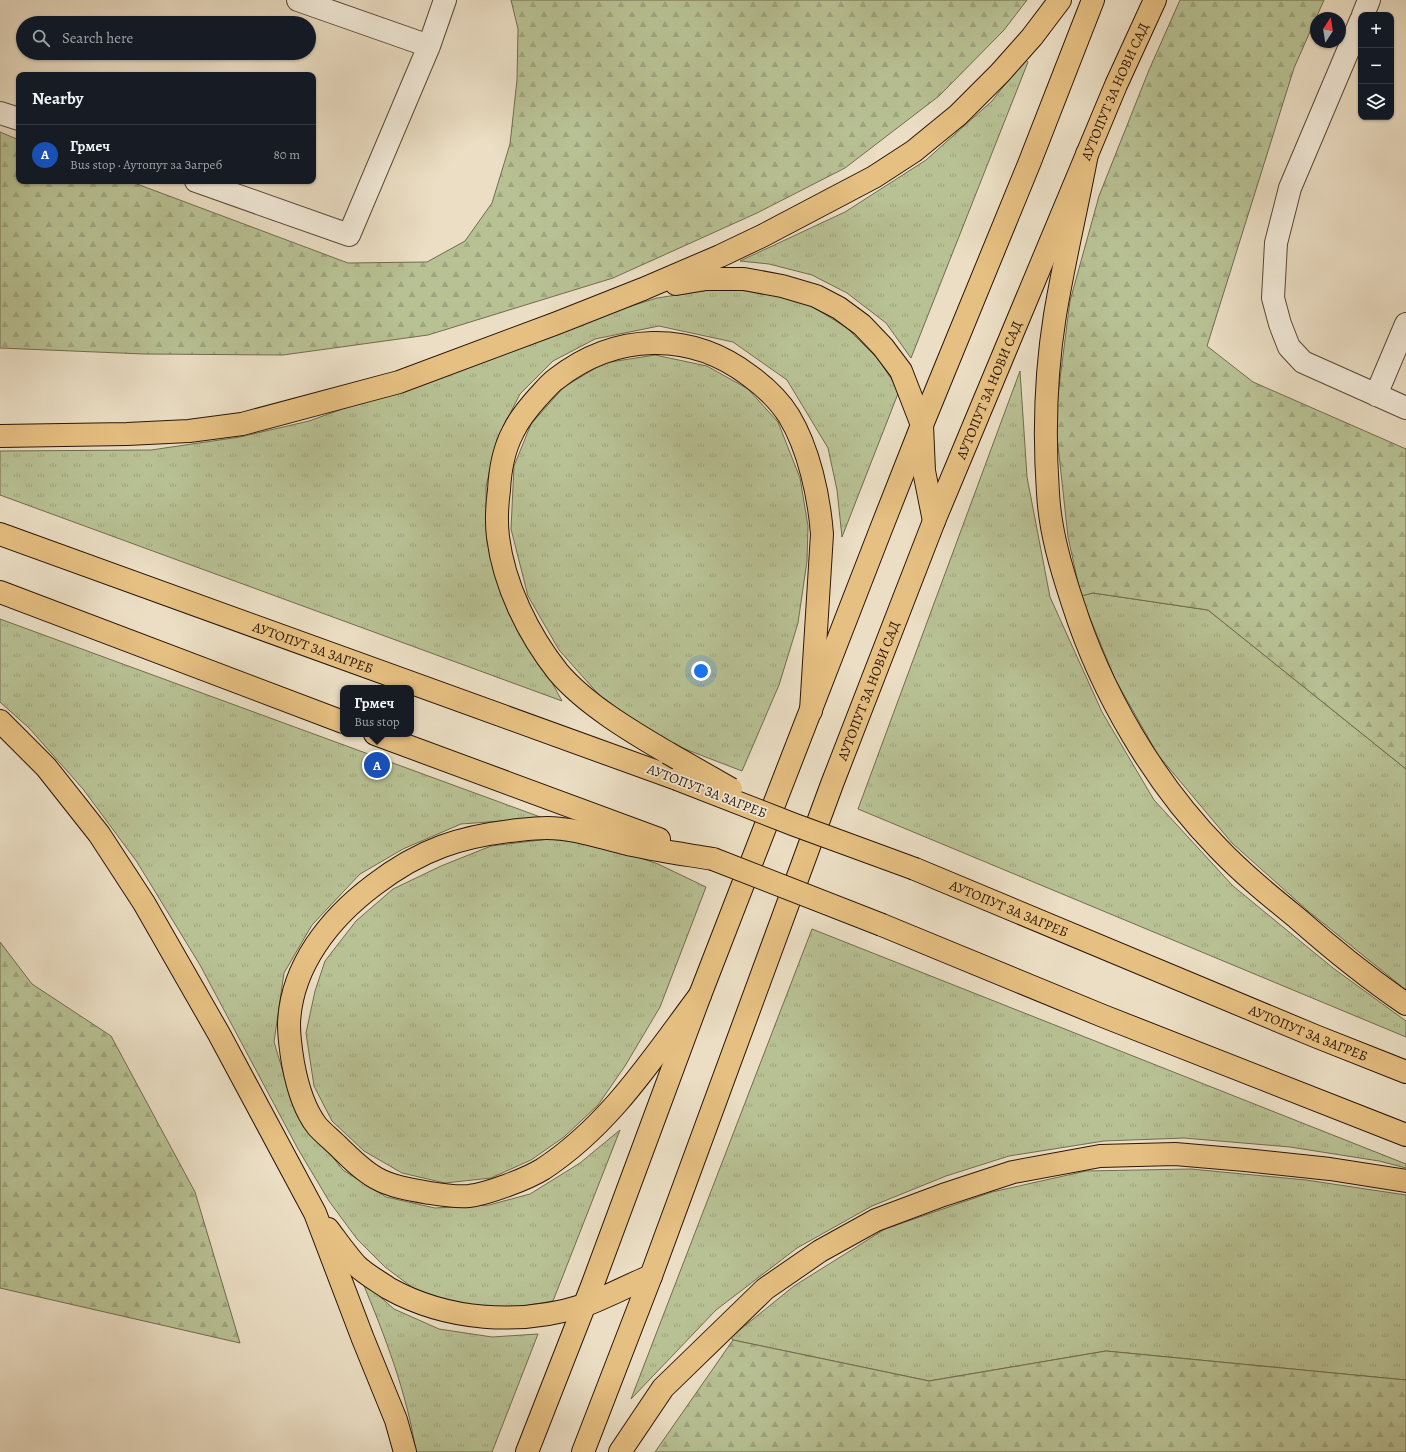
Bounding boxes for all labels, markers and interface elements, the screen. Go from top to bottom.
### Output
north arrow [1310,12,1346,48]
map controls [1358,12,1394,120]
button: + [1358,12,1394,48]
search box [16,16,316,60]
street label: АУТОПУТ ЗА НОВИ САД [1076,20,1153,164]
icon: search [30,27,52,49]
text: Search here [62,28,133,48]
button: − [1358,48,1394,84]
button: layers [1358,84,1394,120]
text: Nearby [32,87,83,110]
text: Грмеч [70,136,110,156]
text: A [41,146,49,163]
text: 80 m [273,146,300,163]
text: Bus stop · Аутопут за Загреб [70,156,222,173]
street label: АУТОПУТ ЗА НОВИ САД [951,318,1026,463]
street label: АУТОПУТ ЗА ЗАГРЕБ [249,616,376,678]
street label: АУТОПУТ ЗА НОВИ САД [832,618,904,764]
your location [691,661,711,681]
popup [340,685,414,737]
text: Грмеч [354,693,394,713]
text: Bus stop [354,713,400,730]
pin: A [364,750,390,780]
street label: АУТОПУТ ЗА ЗАГРЕБ [644,759,770,823]
street label: АУТОПУТ ЗА ЗАГРЕБ [946,875,1071,941]
street label: АУТОПУТ ЗА ЗАГРЕБ [1245,1000,1370,1065]

